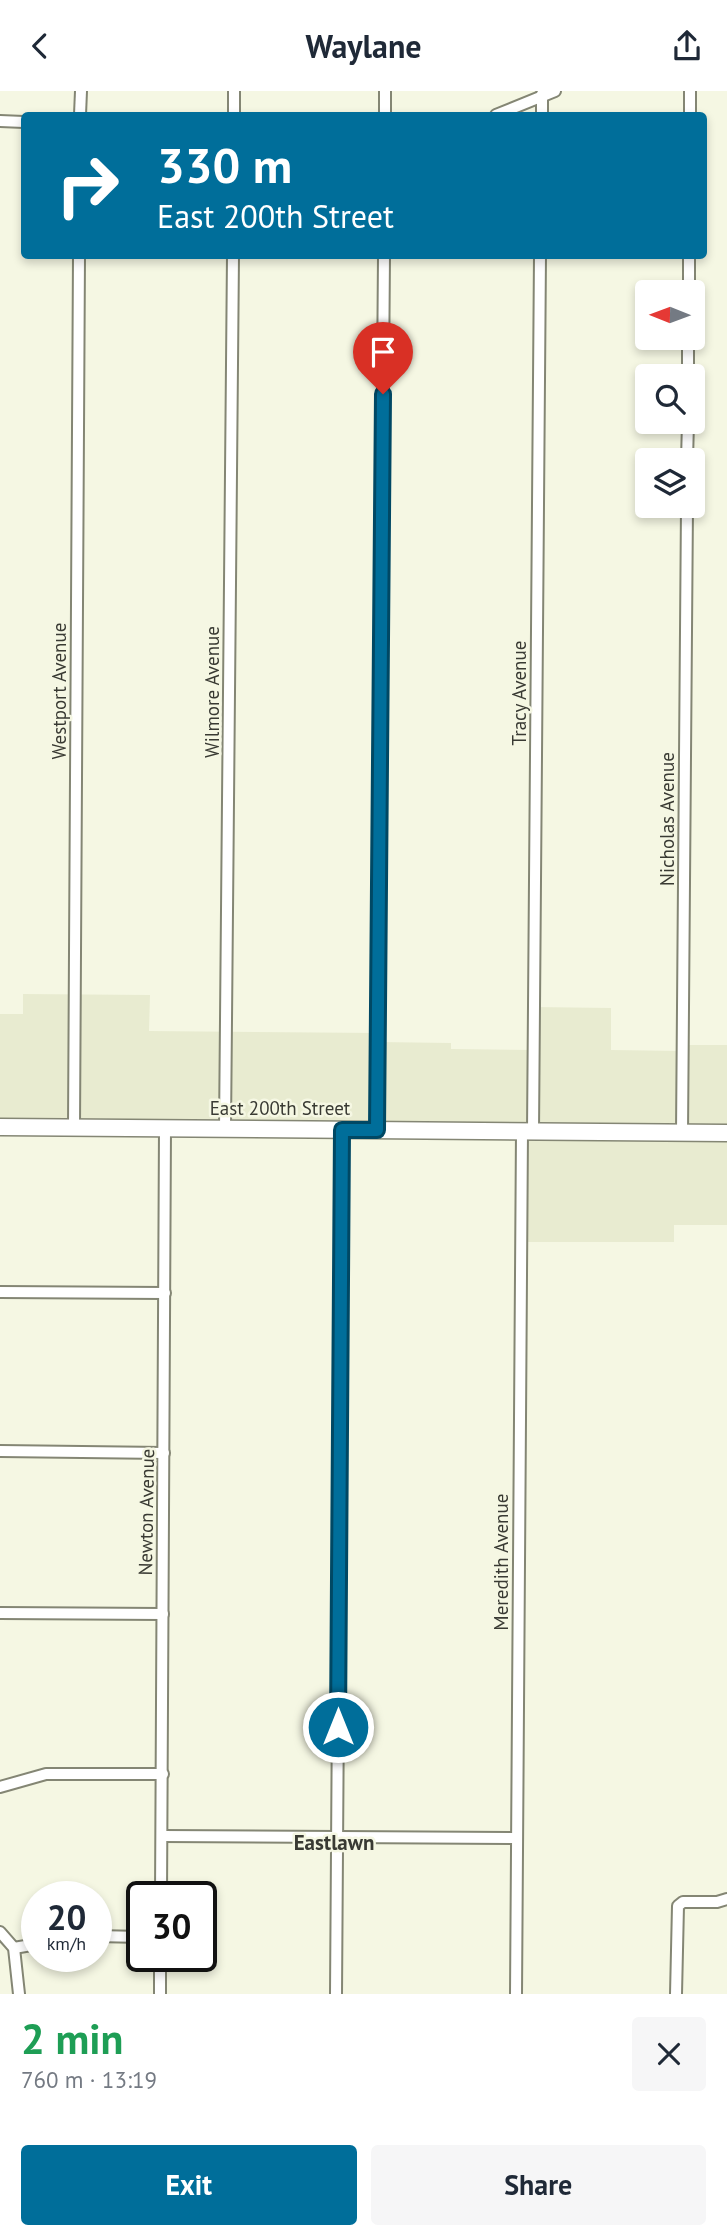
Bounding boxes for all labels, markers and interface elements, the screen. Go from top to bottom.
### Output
text: Waylane [305,25,422,67]
icon: back [21,27,59,65]
icon: share [668,27,706,65]
text: 330 m [157,133,292,197]
icon: right [42,140,133,231]
text: East 200th Street [157,195,394,237]
north arrow [635,280,705,350]
map controls [635,280,705,518]
pin [353,322,413,394]
icon: arrive [364,333,402,371]
button: search [635,364,705,434]
button: layers [635,448,705,518]
street label: Westport Avenue [47,623,71,759]
street label: Wilmore Avenue [200,626,224,758]
street label: Tracy Avenue [507,641,531,745]
street label: Nicholas Avenue [655,752,679,886]
street label: East 200th Street [210,1096,351,1120]
street label: Newton Avenue [133,1448,159,1576]
street label: Meredith Avenue [489,1494,513,1630]
position arrow [301,1690,375,1764]
district label: Eastlawn [294,1829,374,1856]
speed limit sign: 30 [126,1881,217,1972]
text: 20 [47,1894,86,1940]
text: km/h [47,1932,86,1955]
text: 2 min [21,2011,123,2066]
button: close [632,2017,706,2091]
text: 760 m · 13:19 [21,2065,157,2094]
button: Exit [21,2145,357,2225]
button: Share [371,2145,706,2225]

